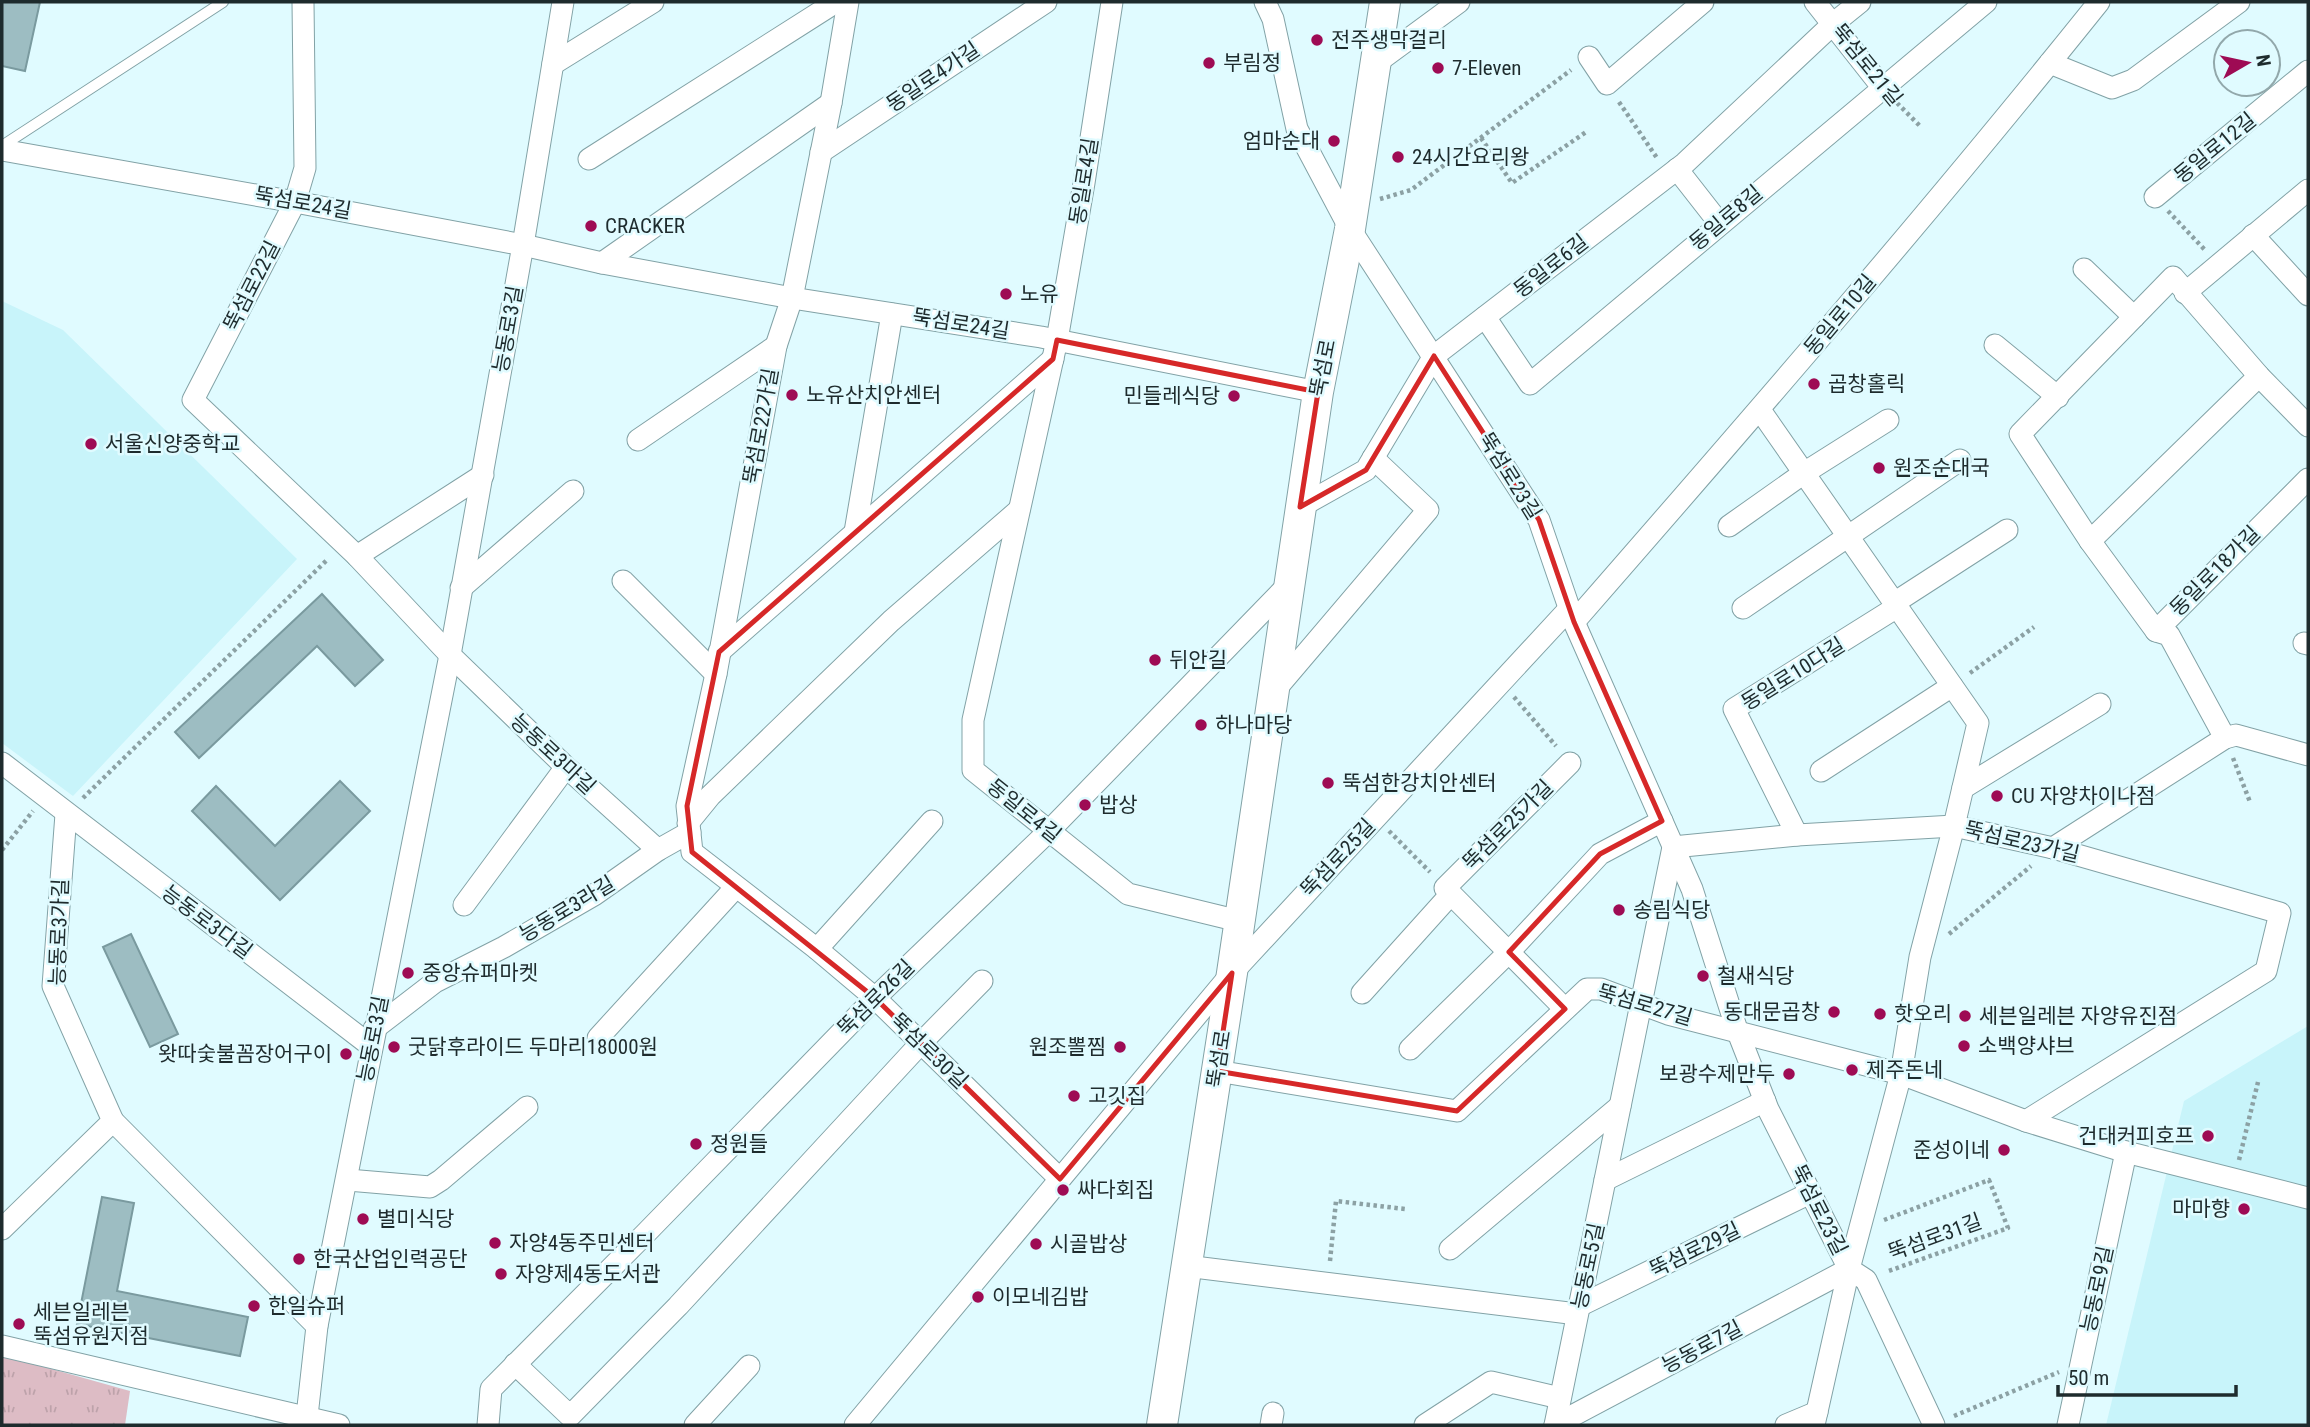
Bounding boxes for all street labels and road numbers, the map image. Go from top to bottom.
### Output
street label: 뚝섬로21길 [1827,19,1907,111]
street label: 동일로4가길 [882,37,984,117]
street label: 동일로12길 [2169,108,2261,188]
street label: 동일로4길 [1065,136,1103,226]
street label: 동일로8길 [1685,181,1767,255]
street label: 뚝섬로24길 [253,183,353,223]
street label: 동일로6길 [1509,230,1593,302]
street label: 뚝섬로22길 [219,237,285,335]
street label: 동일로10길 [1799,270,1881,360]
street label: 능동로3길 [489,284,527,374]
street label: 뚝섬로24길 [911,304,1011,344]
street label: 뚝섬로 [1306,337,1340,399]
street label: 뚝섬로22가길 [739,366,783,486]
street label: 뚝섬로23길 [1474,428,1546,524]
street label: 동일로18가길 [2165,521,2265,621]
street label: 동일로10다길 [1737,633,1849,715]
street label: 능동로3마길 [506,709,600,799]
street label: 동일로4길 [982,774,1066,848]
street label: 뚝섬로25가길 [1458,775,1558,875]
street label: 뚝섬로25길 [1296,814,1380,902]
street label: 뚝섬로23가길 [1962,817,2082,867]
street label: 능동로3라길 [515,871,619,947]
street label: 능동로3가길 [45,878,73,986]
street label: 능동로3다길 [157,880,257,964]
street label: 뚝섬로26길 [833,955,919,1041]
street label: 뚝섬로27길 [1595,980,1695,1030]
street label: 능동로3길 [353,994,393,1084]
street label: 뚝섬로30길 [885,1008,973,1094]
street label: 뚝섬로 [1203,1028,1235,1090]
street label: 뚝섬로23길 [1786,1161,1852,1259]
street label: 뚝섬로31길 [1885,1209,1985,1265]
street label: 뚝섬로29길 [1646,1218,1744,1282]
street label: 능동로5길 [1567,1221,1609,1311]
street label: 능동로9길 [2076,1244,2118,1334]
street label: 능동로7길 [1658,1316,1746,1378]

